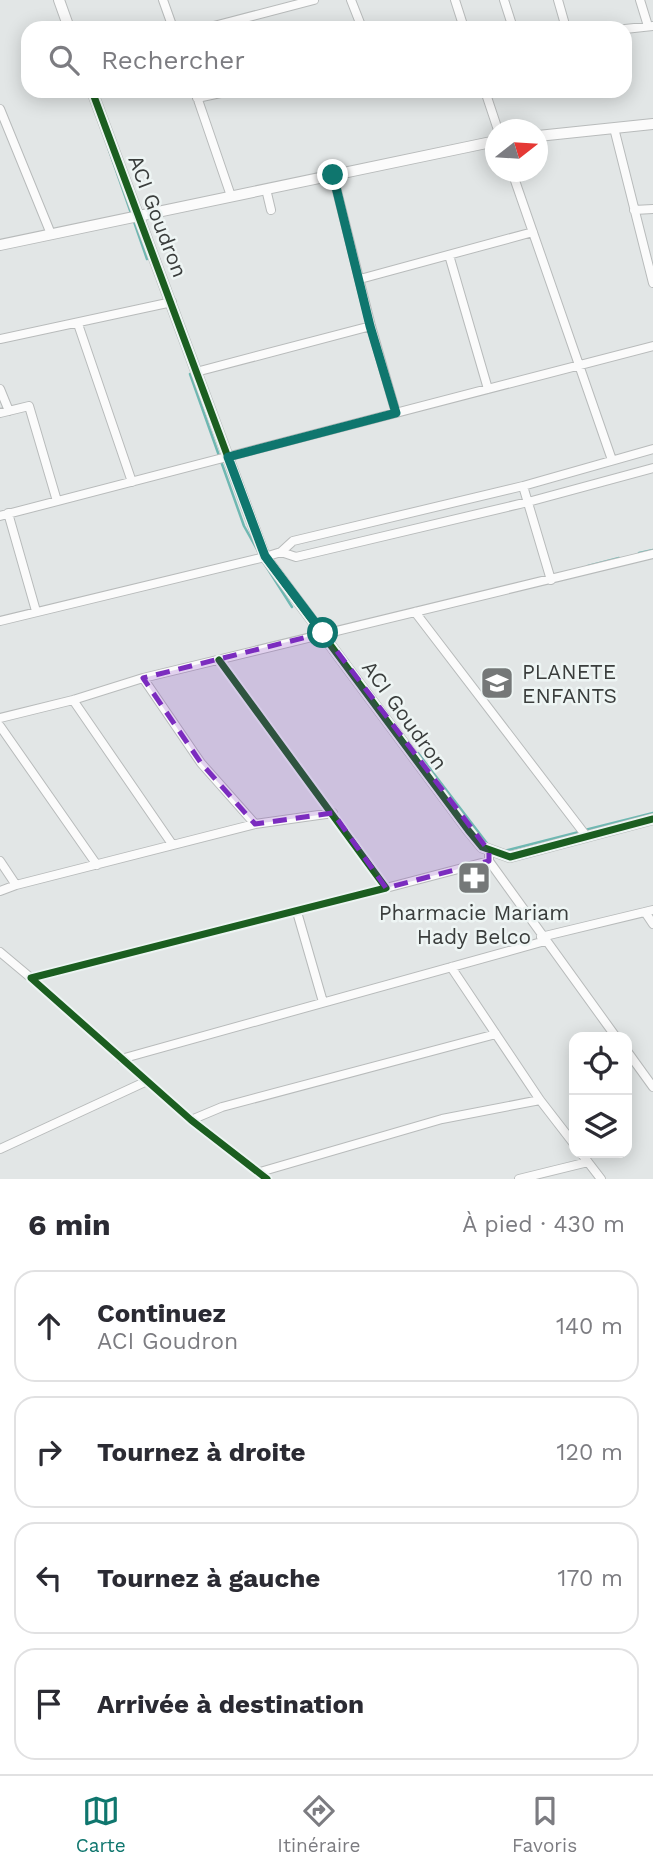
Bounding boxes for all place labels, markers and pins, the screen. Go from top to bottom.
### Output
place label: PLANETE ENFANTS [522,659,617,708]
school or university icon: PLANETE ENFANTS [478,664,516,702]
pharmacy icon: Pharmacie Mariam Hady Belco [455,859,493,897]
place label: Pharmacie Mariam Hady Belco [379,900,569,949]

